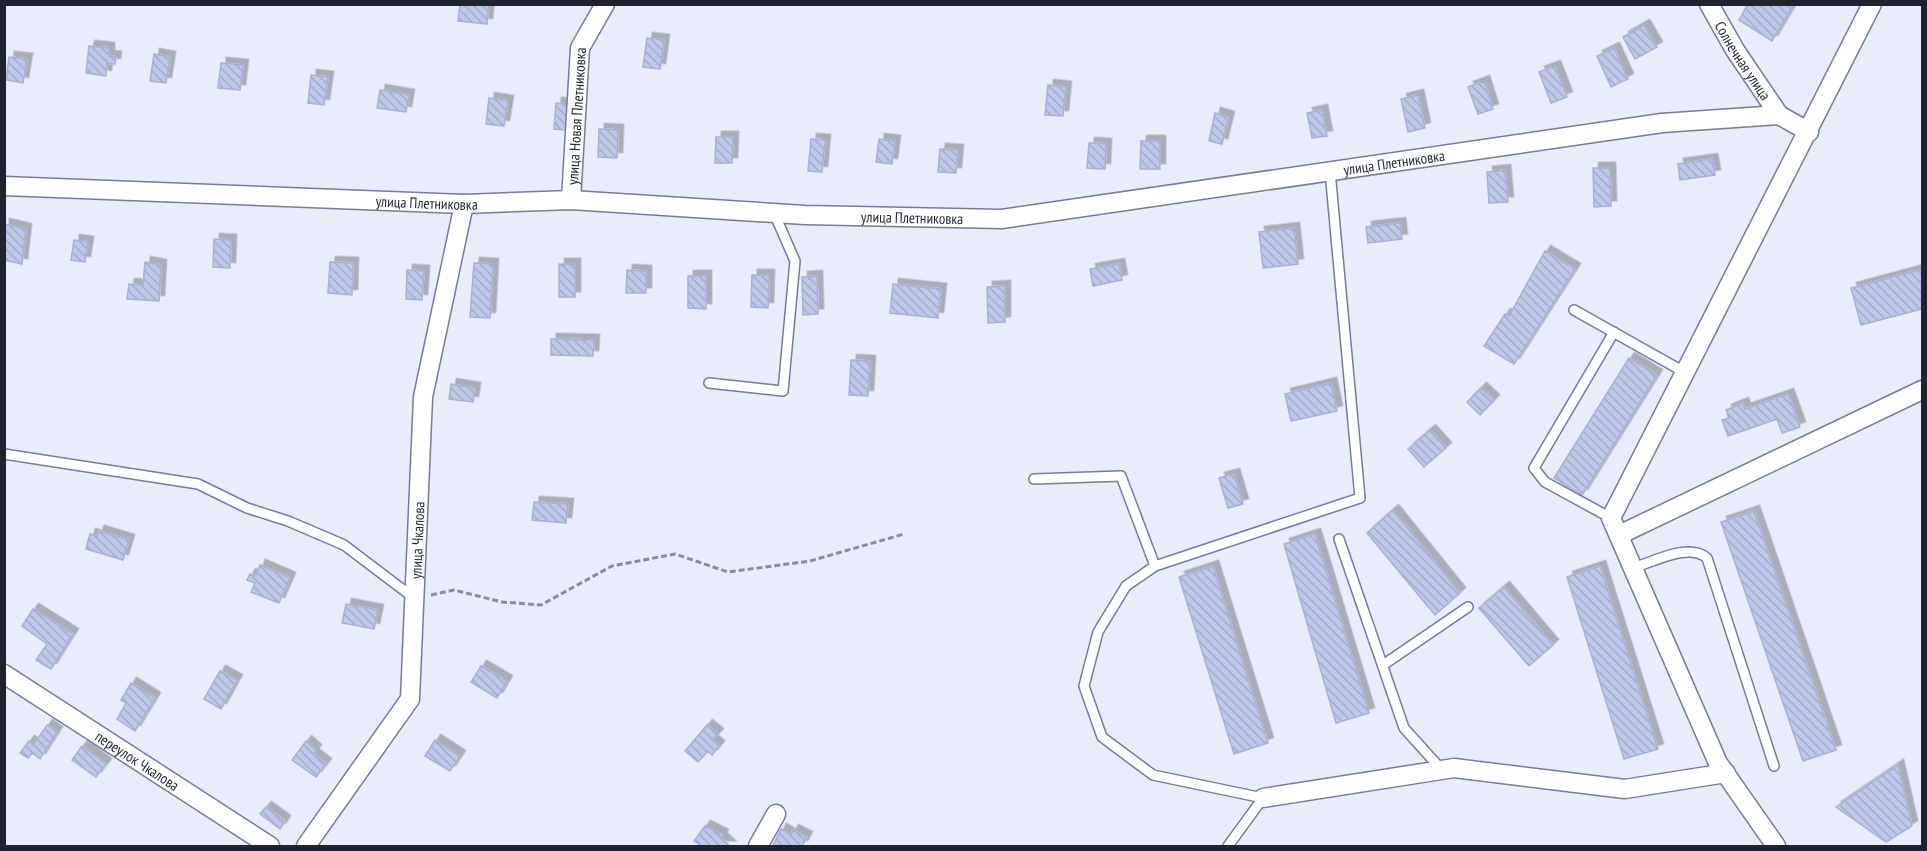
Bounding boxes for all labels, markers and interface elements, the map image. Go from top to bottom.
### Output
street label: Солнечная улица [1711,18,1775,103]
street label: улица Новая Плетниковка [562,47,590,185]
street label: улица Плетниковка [1342,145,1446,179]
street label: улица Плетниковка [375,191,478,214]
street label: улица Плетниковка [861,207,963,228]
street label: улица Чкалова [406,501,428,579]
street label: переулок Чкалова [92,726,183,794]

